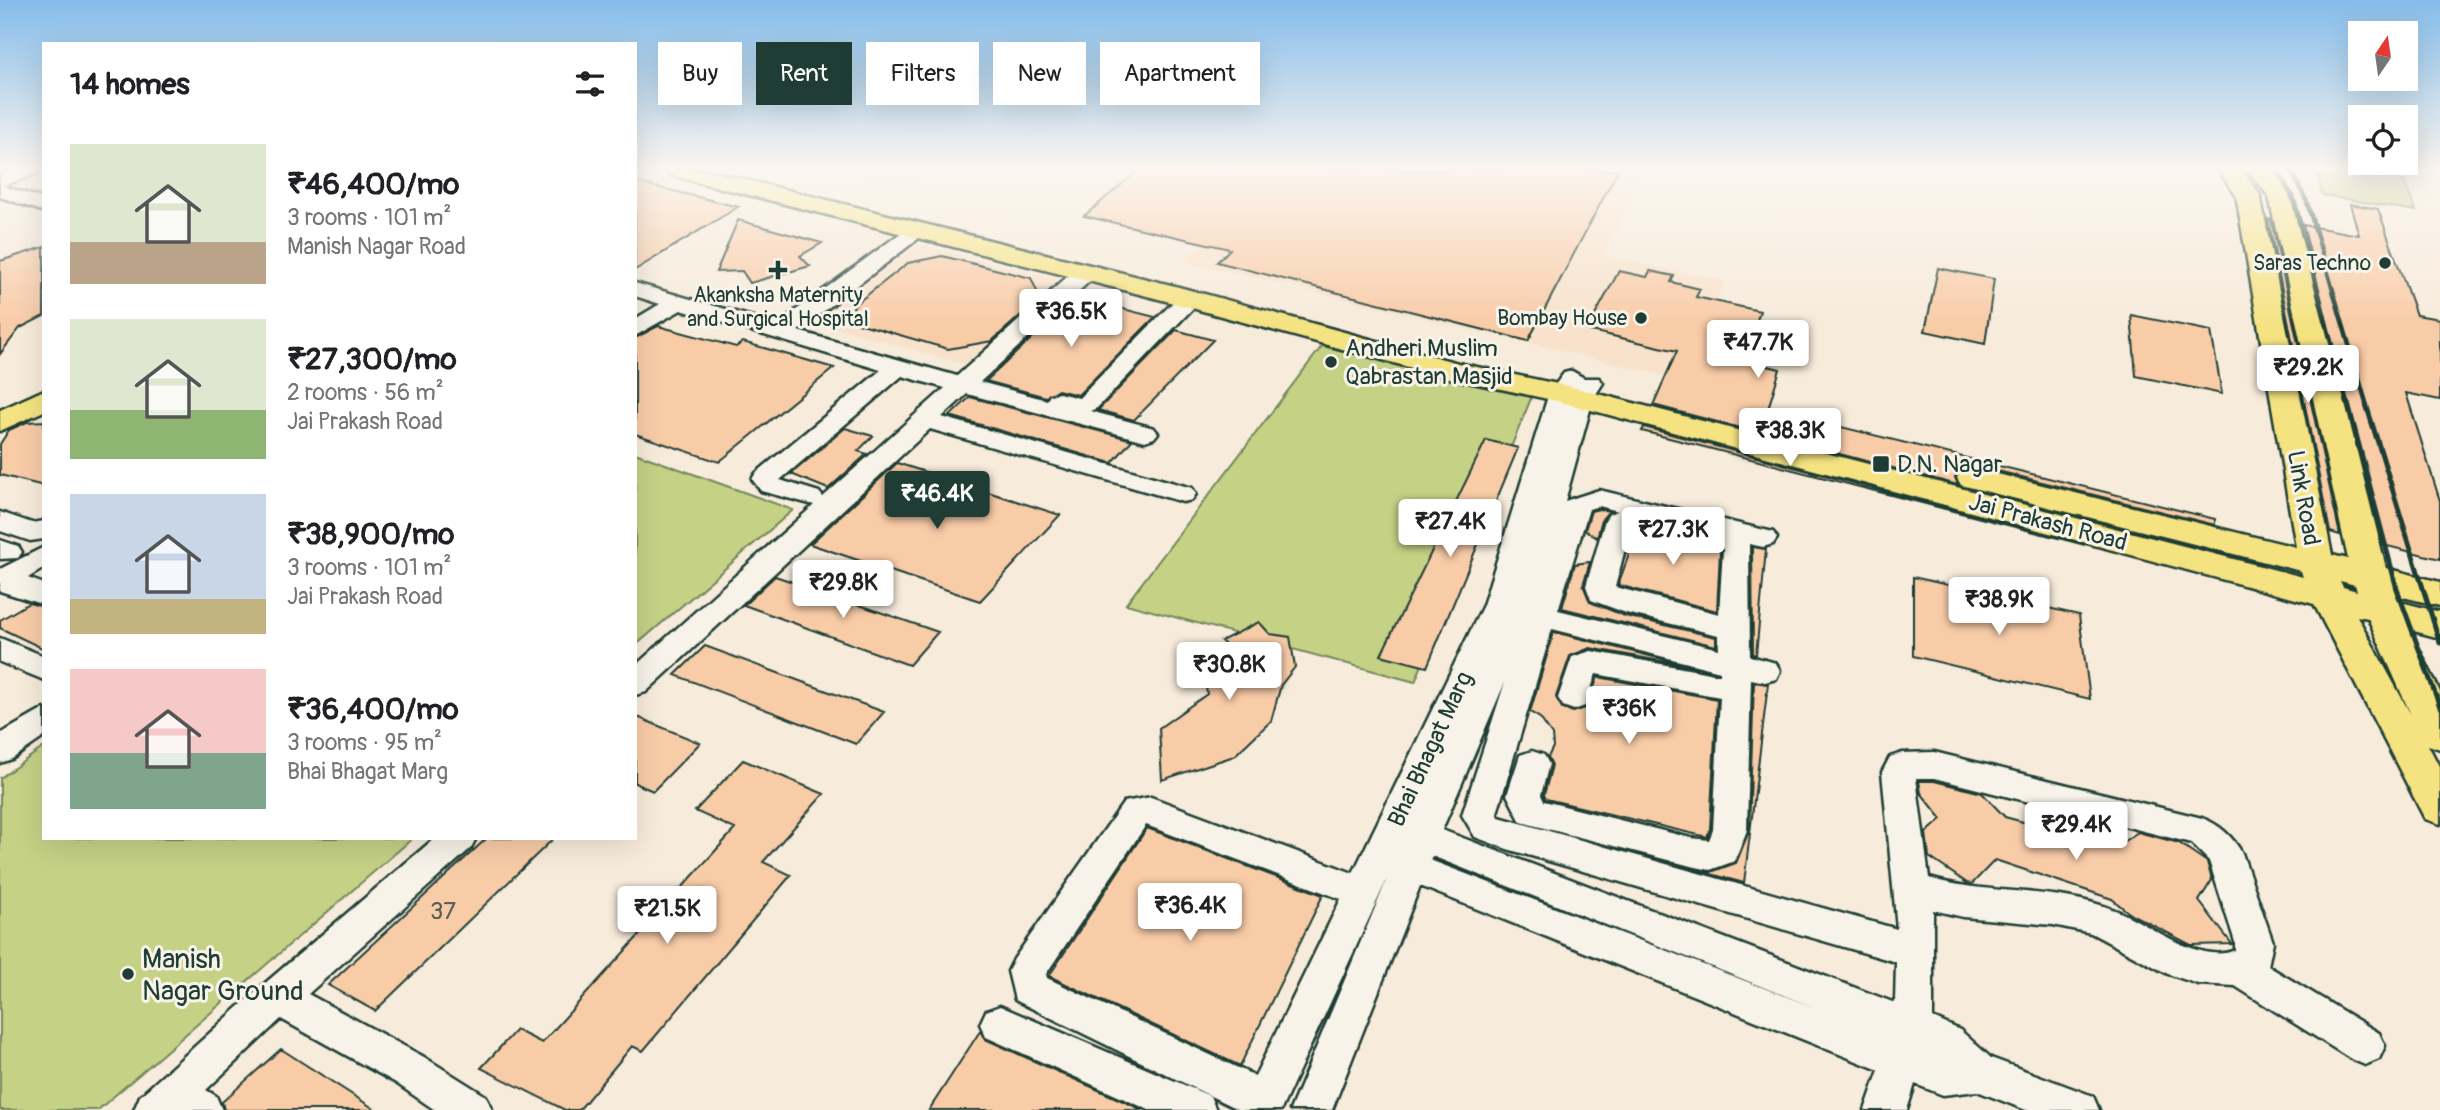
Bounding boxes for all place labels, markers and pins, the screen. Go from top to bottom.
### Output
place label: Saras Techno [2253,250,2371,277]
marker: Saras Techno [2377,255,2393,271]
marker: Akanksha Maternity and Surgical Hospital [768,260,788,280]
place label: Akanksha Maternity and Surgical Hospital [687,282,869,333]
pin: ₹36.5K [1014,290,1128,349]
place label: Bombay House [1497,305,1628,332]
marker: Bombay House [1633,310,1649,326]
pin: ₹47.7K [1701,320,1815,380]
place label: Andheri Muslim Qabrastan Masjid [1345,334,1513,391]
pin: ₹29.2K [2251,346,2365,405]
marker: Andheri Muslim Qabrastan Masjid [1323,354,1339,370]
pin: ₹38.3K [1733,408,1847,468]
place label: D.N. Nagar [1897,450,2003,479]
marker: D.N. Nagar [1871,454,1891,474]
pin: ₹46.4K [880,472,994,531]
pin: ₹27.4K [1393,500,1507,559]
pin: ₹27.3K [1616,508,1730,567]
pin: ₹29.8K [786,560,900,620]
pin: ₹38.9K [1942,578,2056,637]
pin: ₹30.8K [1172,642,1286,702]
pin: ₹36K [1588,686,1670,746]
pin: ₹29.4K [2019,802,2133,862]
pin: ₹36.4K [1133,884,1247,943]
pin: ₹21.5K [610,886,724,946]
place label: Manish Nagar Ground [142,942,304,1009]
marker: Manish Nagar Ground [120,966,136,982]

